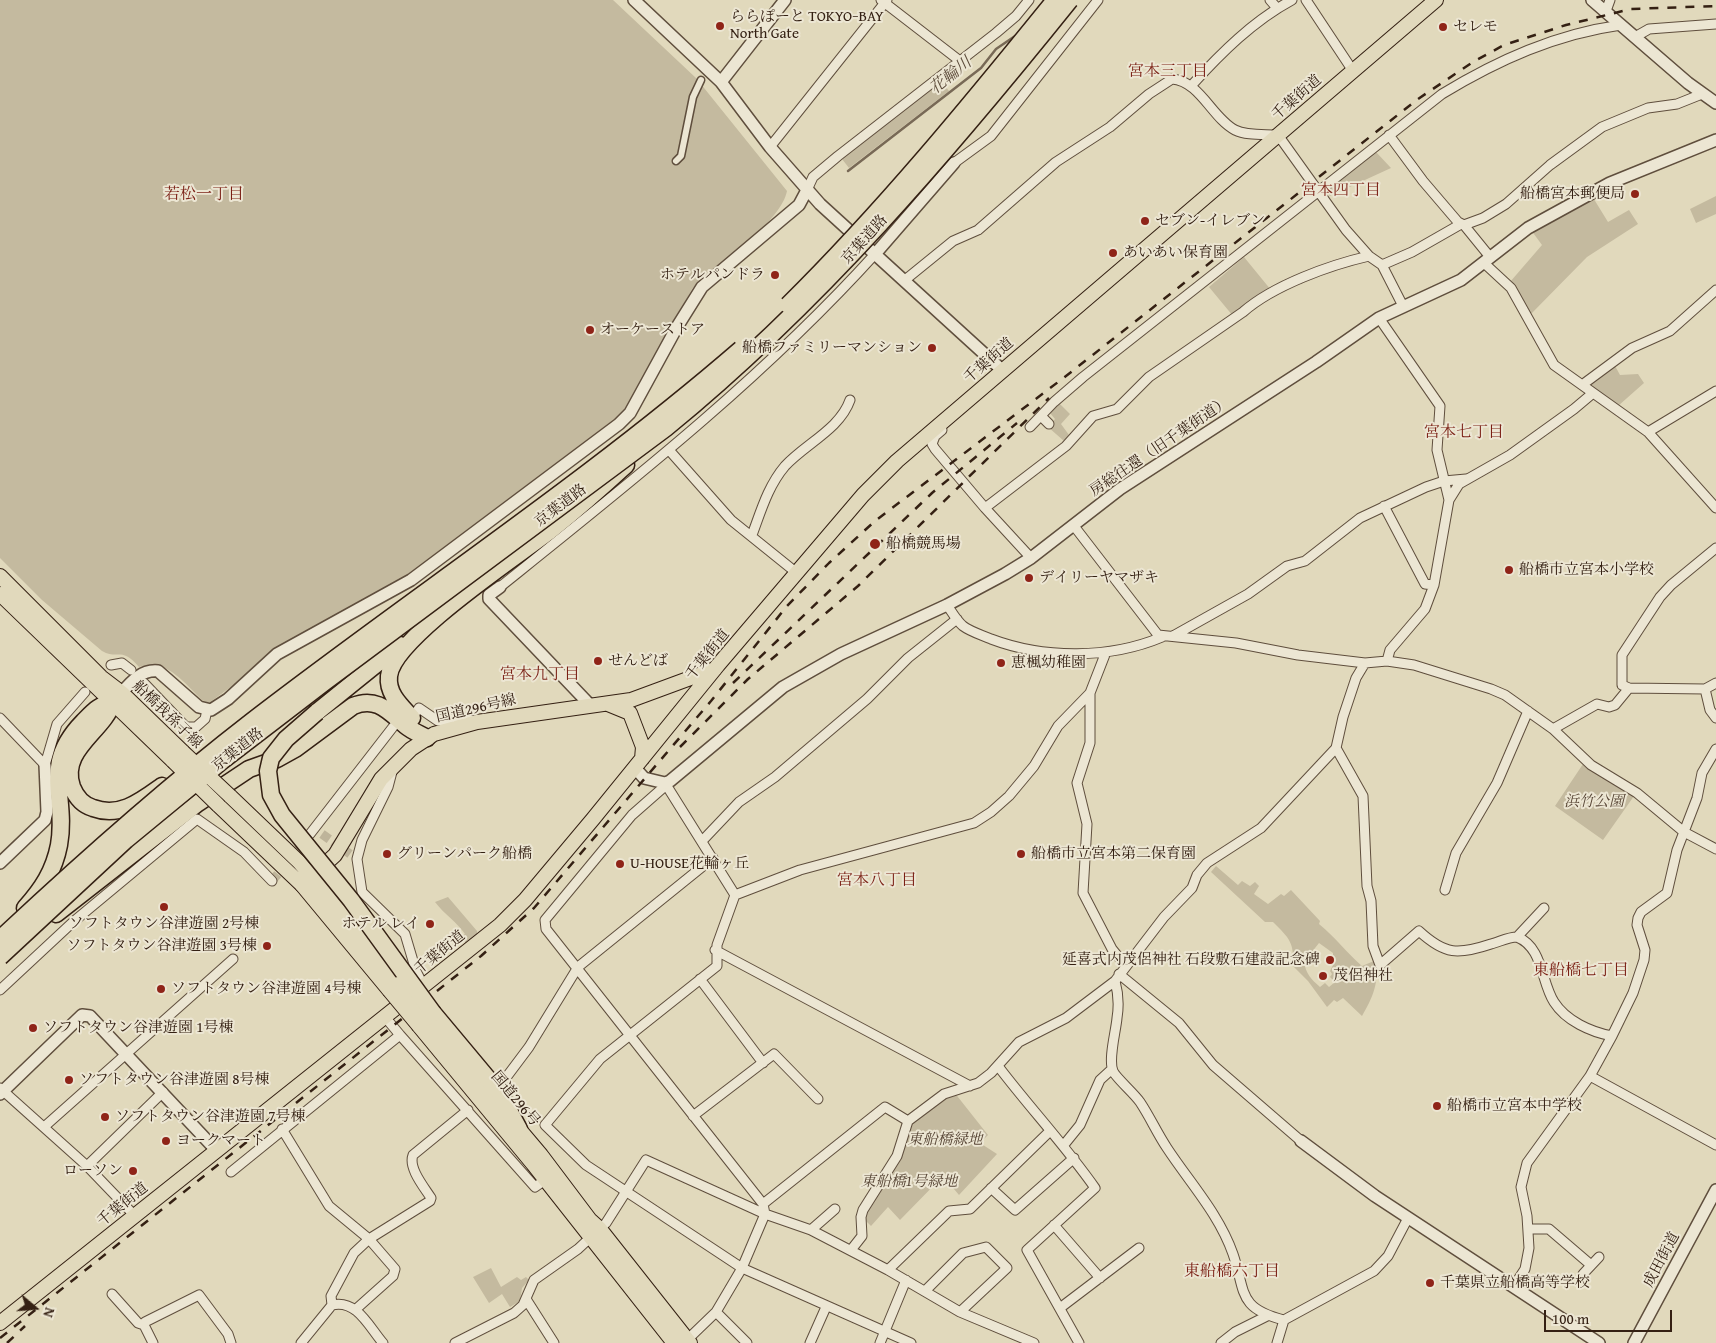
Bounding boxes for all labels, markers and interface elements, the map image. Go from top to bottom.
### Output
place label: ららぽーと TOKYO−BAY North Gate [730,8,884,43]
place label: セレモ [1453,18,1498,36]
marker: ららぽーと TOKYO−BAY North Gate [714,20,726,32]
marker: セレモ [1437,21,1449,33]
water label: 花輪川 [926,53,976,99]
district label: 宮本三丁目 [1128,62,1208,82]
street label: 千葉街道 [1268,72,1326,124]
district label: 宮本四丁目 [1301,181,1381,201]
district label: 若松一丁目 [164,185,244,205]
place label: 船橋宮本郵便局 [1520,185,1625,203]
marker: 船橋宮本郵便局 [1629,188,1641,200]
street label: 京葉道路 [838,212,892,268]
place label: セブン-イレブン [1155,212,1265,230]
marker: セブン-イレブン [1139,215,1151,227]
place label: あいあい保育園 [1123,244,1228,262]
marker: あいあい保育園 [1107,247,1119,259]
place label: ホテルパンドラ [660,266,765,284]
marker: ホテルパンドラ [769,269,781,281]
place label: オーケーストア [600,321,705,339]
marker: オーケーストア [584,324,596,336]
street label: 千葉街道 [960,335,1018,387]
place label: 船橋ファミリーマンション [742,339,922,357]
marker: 船橋ファミリーマンション [926,342,938,354]
street label: 房総往還（旧千葉街道） [1087,393,1233,501]
district label: 宮本七丁目 [1424,423,1504,443]
street label: 京葉道路 [532,481,590,531]
place label: 船橋競馬場 [886,535,961,553]
marker: 船橋競馬場 [868,537,882,551]
place label: 船橋市立宮本小学校 [1519,561,1654,579]
marker: 船橋市立宮本小学校 [1503,564,1515,576]
place label: デイリーヤマザキ [1039,569,1159,587]
marker: デイリーヤマザキ [1023,572,1035,584]
street label: 千葉街道 [682,626,734,684]
place label: せんどば [608,652,668,670]
place label: 恵楓幼稚園 [1011,654,1086,672]
marker: せんどば [592,655,604,667]
marker: 恵楓幼稚園 [995,657,1007,669]
district label: 宮本九丁目 [500,665,580,685]
street label: 船橋我孫子線 [128,677,206,753]
street label: 国道296号線 [434,691,518,727]
street label: 京葉道路 [209,724,267,776]
park label: 浜竹公園 [1564,793,1624,811]
place label: グリーンパーク船橋 [397,845,532,863]
place label: 船橋市立宮本第二保育園 [1031,845,1196,863]
marker: グリーンパーク船橋 [381,848,393,860]
marker: 船橋市立宮本第二保育園 [1015,848,1027,860]
place label: U-HOUSE花輪ヶ丘 [630,855,749,873]
marker: U-HOUSE花輪ヶ丘 [614,858,626,870]
district label: 宮本八丁目 [837,871,917,891]
marker: ソフトタウン谷津遊園 2号棟 [158,901,170,913]
place label: ソフトタウン谷津遊園 2号棟 [69,915,259,933]
place label: ホテル レイ [342,915,420,933]
marker: ホテル レイ [424,918,436,930]
street label: 千葉街道 [411,927,469,979]
place label: ソフトタウン谷津遊園 3号棟 [66,937,257,955]
marker: ソフトタウン谷津遊園 3号棟 [261,940,273,952]
place label: 延喜式内茂侶神社 石段敷石建設記念碑 [1062,951,1320,969]
marker: 延喜式内茂侶神社 石段敷石建設記念碑 [1324,954,1336,966]
district label: 東船橋七丁目 [1533,961,1629,981]
place label: 茂侶神社 [1333,967,1393,985]
marker: 茂侶神社 [1317,970,1329,982]
place label: ソフトタウン谷津遊園 4号棟 [171,980,362,998]
marker: ソフトタウン谷津遊園 4号棟 [155,983,167,995]
place label: ソフトタウン谷津遊園 1号棟 [43,1019,234,1037]
marker: ソフトタウン谷津遊園 1号棟 [27,1022,39,1034]
street label: 国道296号 [487,1068,543,1130]
place label: ソフトタウン谷津遊園 8号棟 [79,1071,270,1089]
marker: ソフトタウン谷津遊園 8号棟 [63,1074,75,1086]
place label: 船橋市立宮本中学校 [1447,1097,1582,1115]
marker: 船橋市立宮本中学校 [1431,1100,1443,1112]
place label: ソフトタウン谷津遊園 7号棟 [115,1108,306,1126]
marker: ソフトタウン谷津遊園 7号棟 [99,1111,111,1123]
park label: 東船橋緑地 [908,1131,982,1149]
place label: ヨークマート [176,1132,266,1150]
marker: ヨークマート [160,1135,172,1147]
place label: ローソン [63,1162,123,1180]
marker: ローソン [127,1165,139,1177]
park label: 東船橋1号緑地 [861,1173,957,1191]
street label: 千葉街道 [94,1179,152,1231]
street label: 成田街道 [1640,1229,1684,1291]
district label: 東船橋六丁目 [1184,1262,1280,1282]
place label: 千葉県立船橋高等学校 [1440,1274,1590,1292]
marker: 千葉県立船橋高等学校 [1424,1277,1436,1289]
north arrow [10,1283,60,1333]
scale bar [1546,1300,1674,1332]
text: N [38,1305,60,1320]
text: 100 m [1552,1308,1589,1329]

